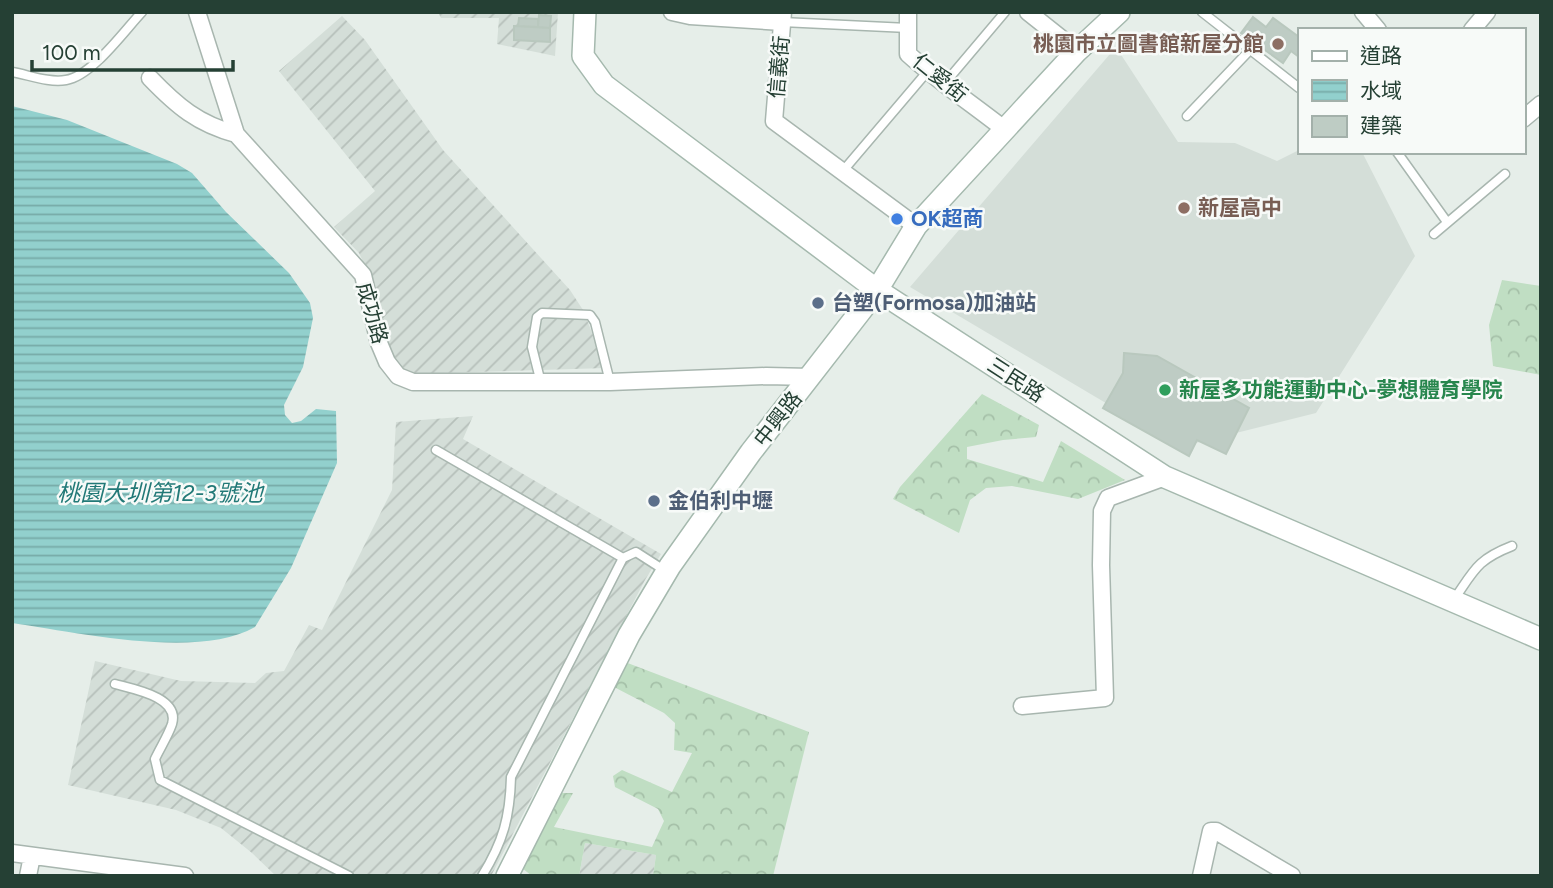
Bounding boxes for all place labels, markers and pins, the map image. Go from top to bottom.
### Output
place label: 桃園市立圖書館新屋分館 [1033,31,1264,56]
marker: 桃園市立圖書館新屋分館 [1270,36,1286,52]
place label: 新屋高中 [1198,195,1282,220]
marker: 新屋高中 [1176,200,1192,216]
place label: OK超商 [911,206,984,231]
marker: OK超商 [889,211,905,227]
place label: 台塑(Formosa)加油站 [832,290,1036,315]
marker: 台塑(Formosa)加油站 [810,295,826,311]
place label: 新屋多功能運動中心-夢想體育學院 [1179,377,1503,402]
marker: 新屋多功能運動中心-夢想體育學院 [1157,382,1173,398]
place label: 金伯利中壢 [668,488,773,513]
marker: 金伯利中壢 [646,493,662,509]

